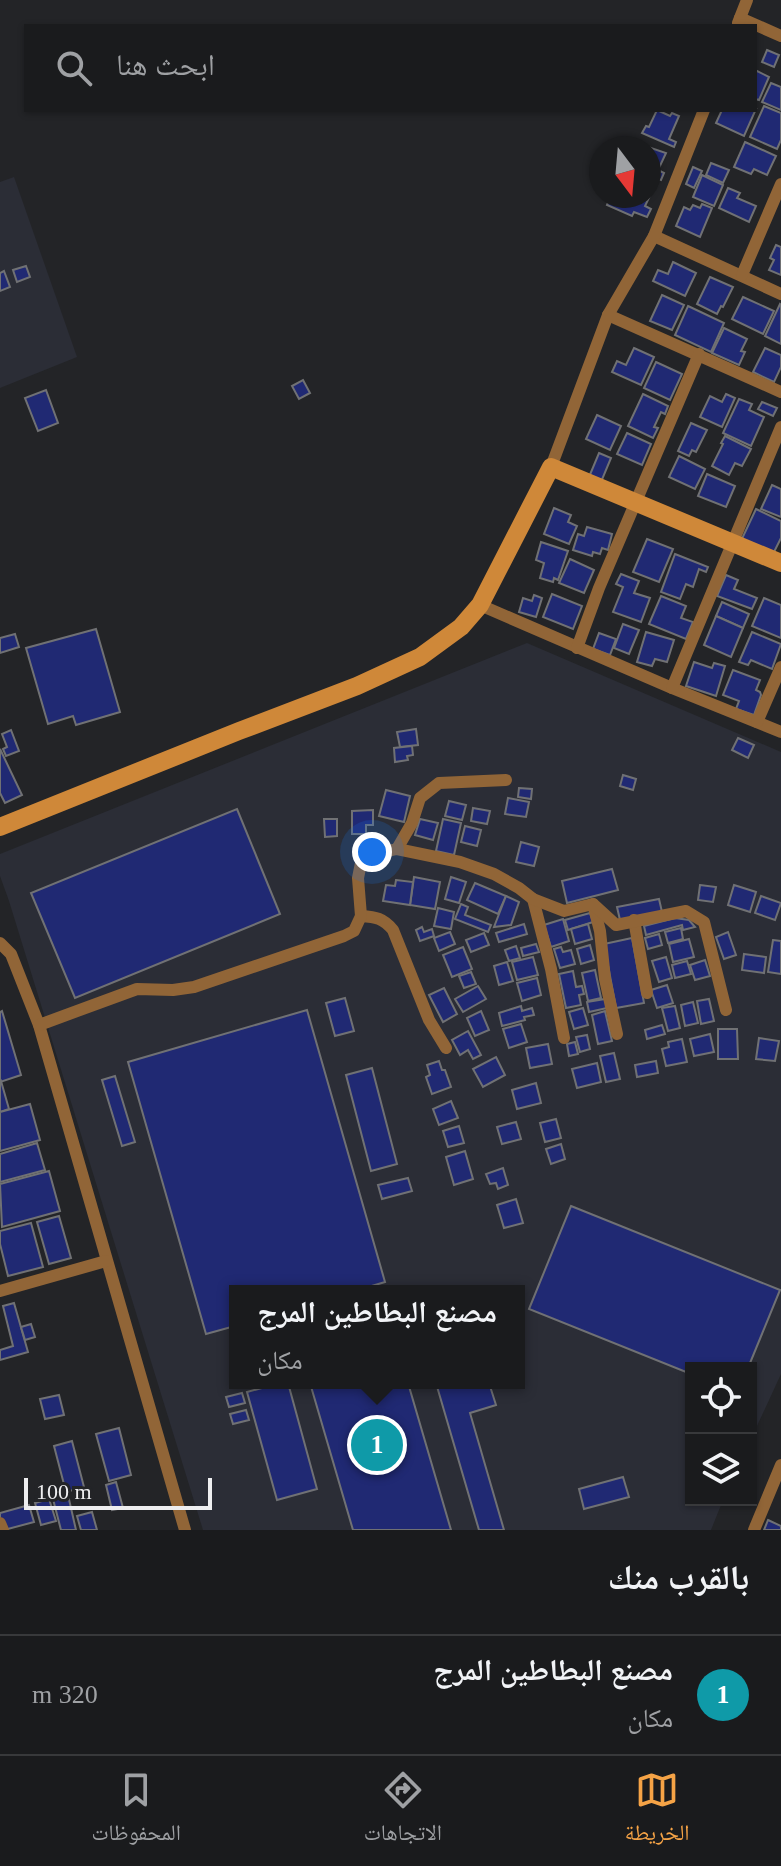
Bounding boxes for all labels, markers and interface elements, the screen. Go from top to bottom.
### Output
search box [24,24,757,112]
icon: search [52,46,96,90]
text: ابحث هنا [116,48,215,81]
north arrow [589,136,661,208]
your location [352,832,392,872]
popup [229,1285,525,1389]
text: مصنع البطاطين المرج [257,1295,497,1328]
text: مكان [257,1346,303,1375]
map controls [685,1362,757,1506]
button: locate [685,1362,757,1434]
pin: 1 [351,1415,403,1475]
button: layers [685,1434,757,1506]
scale bar [24,1474,212,1510]
text: 100 m [36,1479,92,1504]
text: بالقرب منك [608,1559,749,1596]
text: مصنع البطاطين المرج [433,1653,673,1686]
text: 320 m [32,1680,98,1709]
text: 1 [717,1680,730,1709]
text: مكان [627,1704,673,1733]
tab: المحفوظات [91,1768,181,1854]
tab: الاتجاهات [364,1768,442,1854]
tab: الخريطة [625,1768,690,1854]

